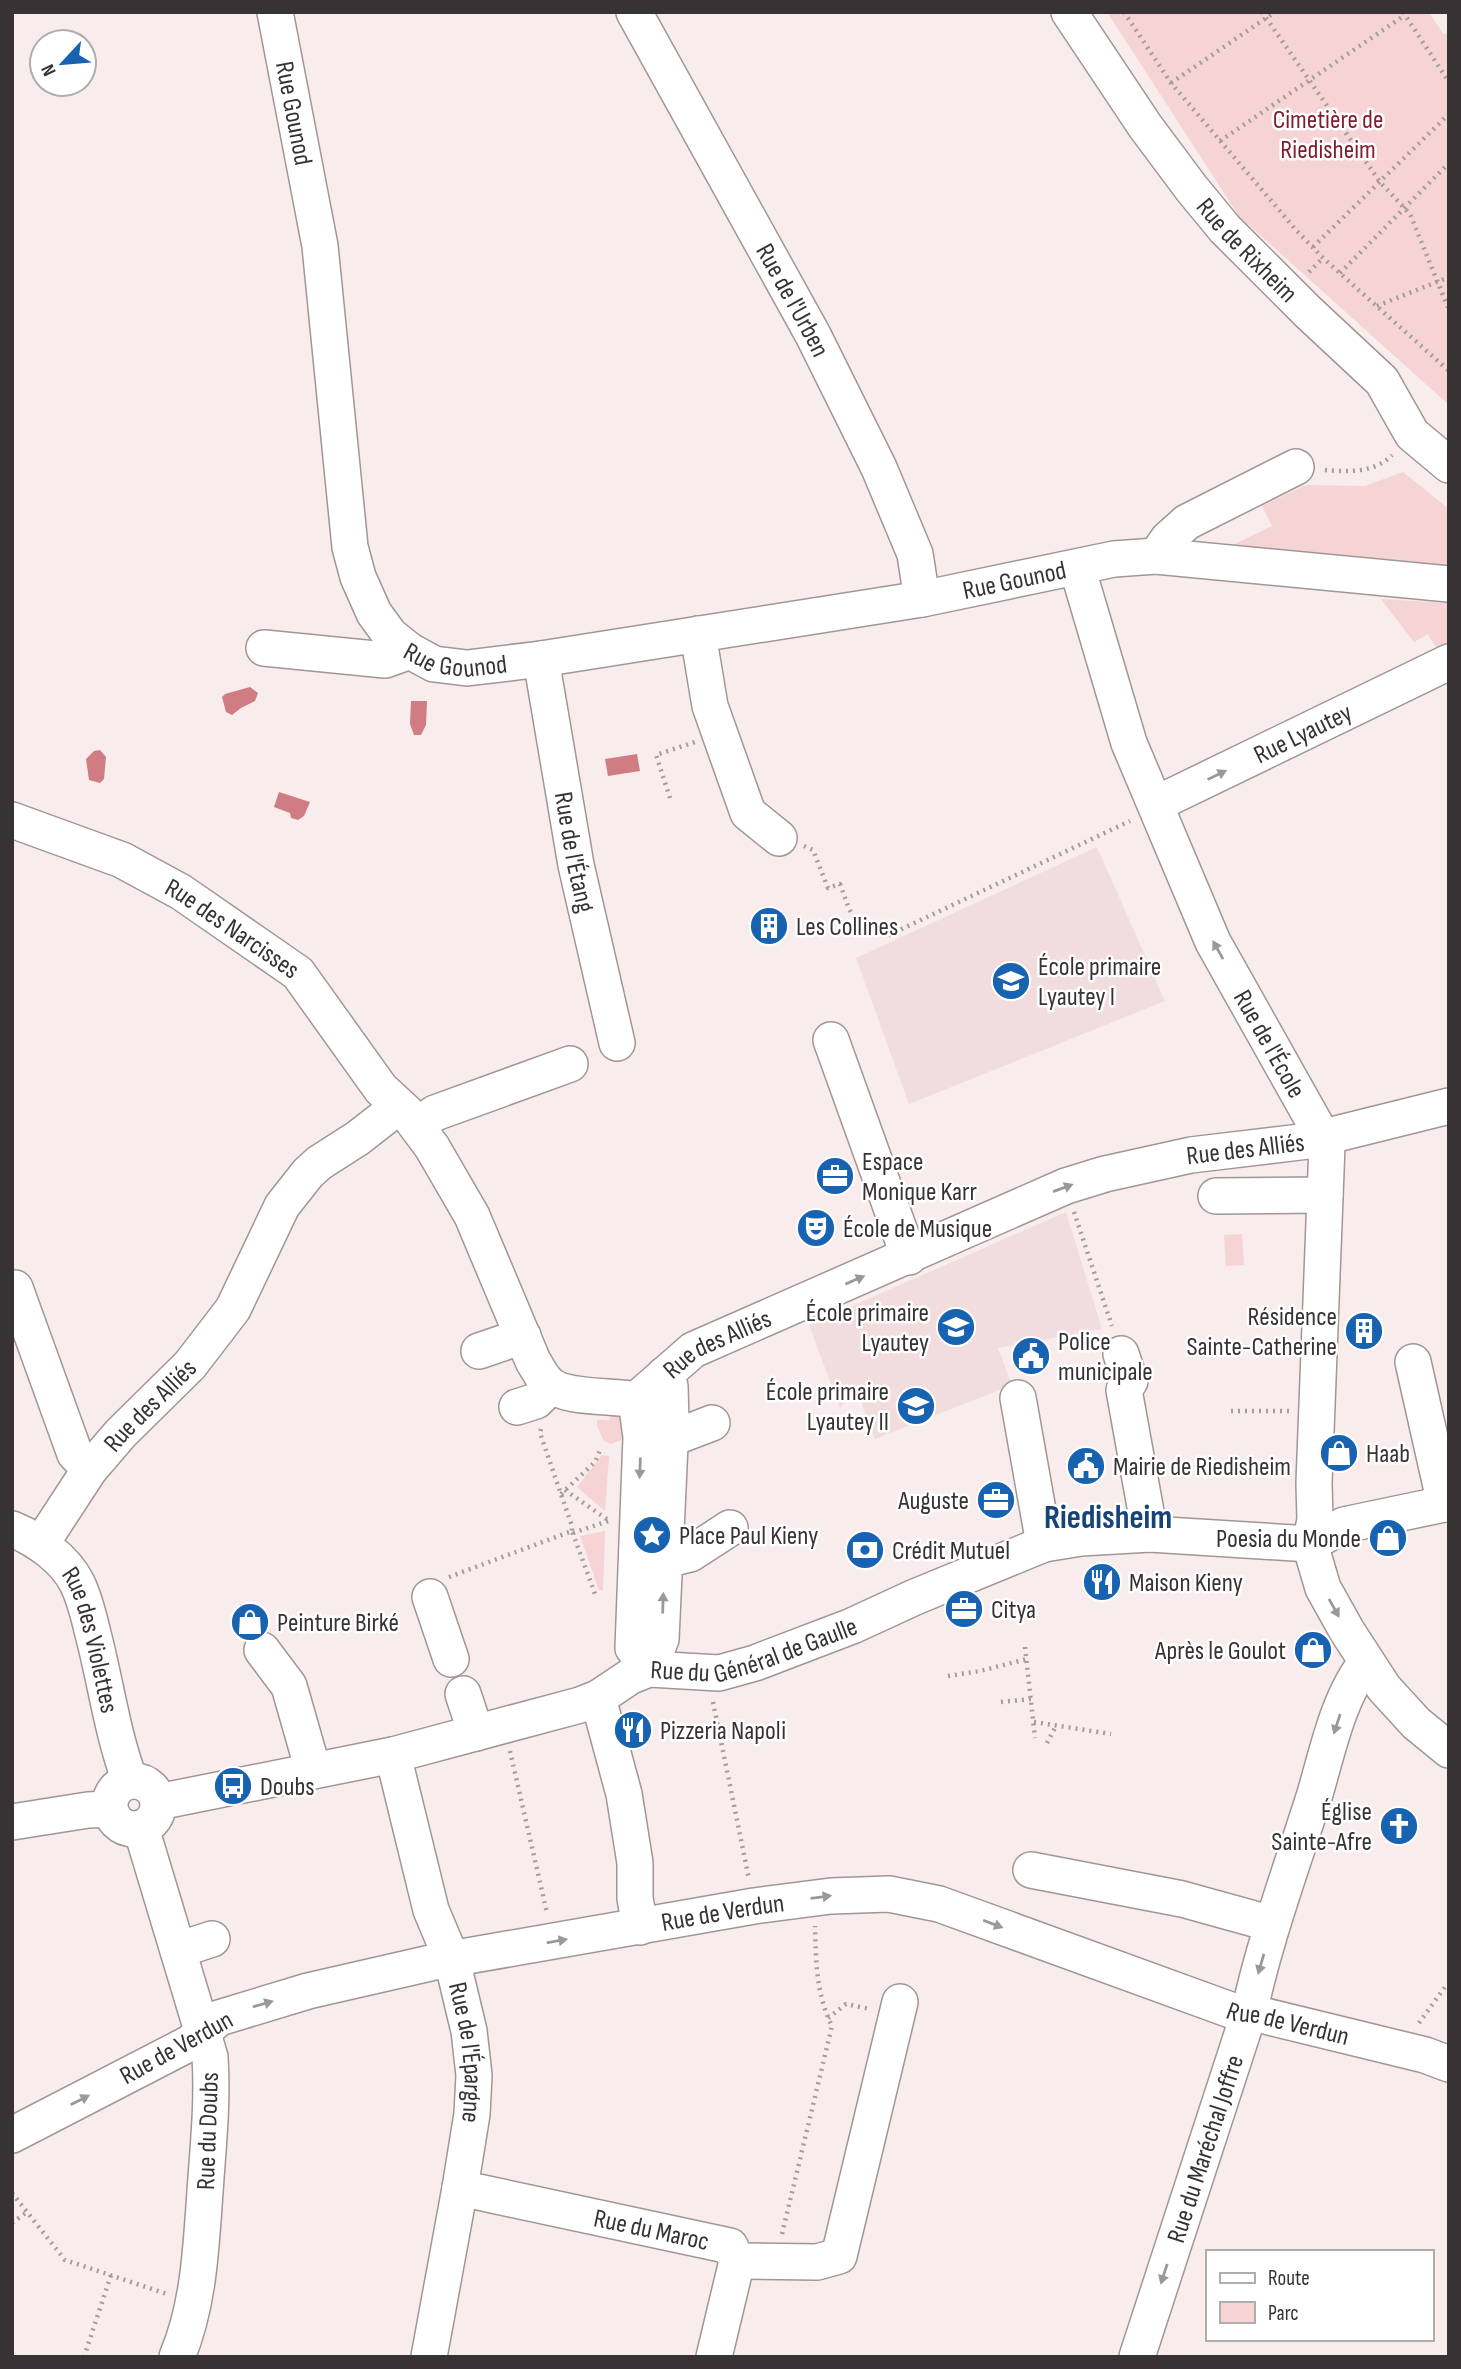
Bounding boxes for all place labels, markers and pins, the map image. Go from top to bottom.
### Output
building icon: Les Collines [748,905,790,947]
place label: Les Collines [796,912,898,943]
place label: École primaire Lyautey I [1038,952,1161,1013]
school or university icon: École primaire Lyautey I [990,960,1032,1002]
place label: Espace Monique Karr [862,1147,978,1208]
office icon: Espace Monique Karr [814,1155,856,1197]
theatre icon: École de Musique [795,1207,837,1249]
place label: École de Musique [843,1214,992,1245]
place label: École primaire Lyautey [806,1298,929,1359]
place label: Résidence Sainte-Catherine [1186,1302,1337,1363]
school or university icon: École primaire Lyautey [935,1306,977,1348]
building icon: Résidence Sainte-Catherine [1343,1310,1385,1352]
place label: Police municipale [1058,1327,1153,1388]
public building icon: Police municipale [1010,1335,1052,1377]
place label: École primaire Lyautey II [766,1377,889,1438]
school or university icon: École primaire Lyautey II [895,1385,937,1427]
shop icon: Haab [1318,1432,1360,1474]
place label: Haab [1366,1439,1410,1470]
public building icon: Mairie de Riedisheim [1065,1445,1107,1487]
place label: Mairie de Riedisheim [1113,1452,1291,1483]
office icon: Auguste [975,1479,1017,1521]
place label: Auguste [897,1486,969,1517]
place icon: Place Paul Kieny [631,1514,673,1556]
shop icon: Poesia du Monde [1367,1517,1409,1559]
place label: Place Paul Kieny [679,1521,818,1552]
place label: Poesia du Monde [1216,1524,1361,1555]
bank icon: Crédit Mutuel [844,1529,886,1571]
place label: Crédit Mutuel [892,1536,1010,1567]
restaurant icon: Maison Kieny [1081,1561,1123,1603]
place label: Maison Kieny [1129,1568,1243,1599]
office icon: Citya [943,1588,985,1630]
place label: Citya [991,1595,1036,1626]
shop icon: Peinture Birké [229,1601,271,1643]
place label: Peinture Birké [277,1608,399,1639]
shop icon: Après le Goulot [1292,1629,1334,1671]
place label: Après le Goulot [1154,1636,1286,1667]
restaurant icon: Pizzeria Napoli [612,1709,654,1751]
place label: Pizzeria Napoli [660,1716,786,1747]
bus stop icon: Doubs [212,1765,254,1807]
place label: Doubs [260,1772,315,1803]
place label: Église Sainte-Afre [1271,1797,1372,1858]
church icon: Église Sainte-Afre [1378,1805,1420,1847]

